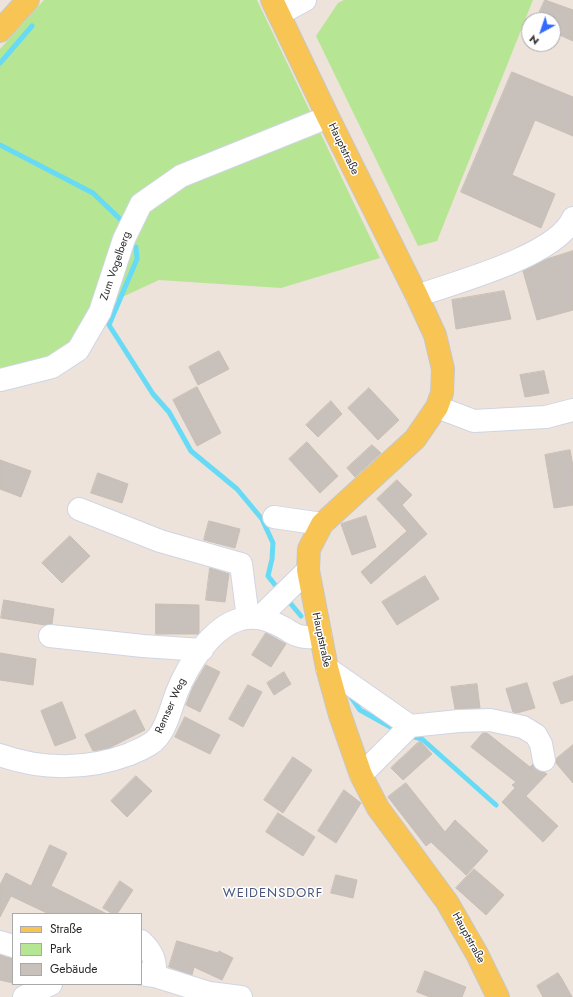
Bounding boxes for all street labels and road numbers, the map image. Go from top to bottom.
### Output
street label: Hauptstraße [325,121,361,177]
street label: Zum Vogelberg [98,230,134,302]
street label: Hauptstraße [309,611,333,669]
street label: Remser Weg [153,676,189,736]
street label: Hauptstraße [449,910,487,966]

